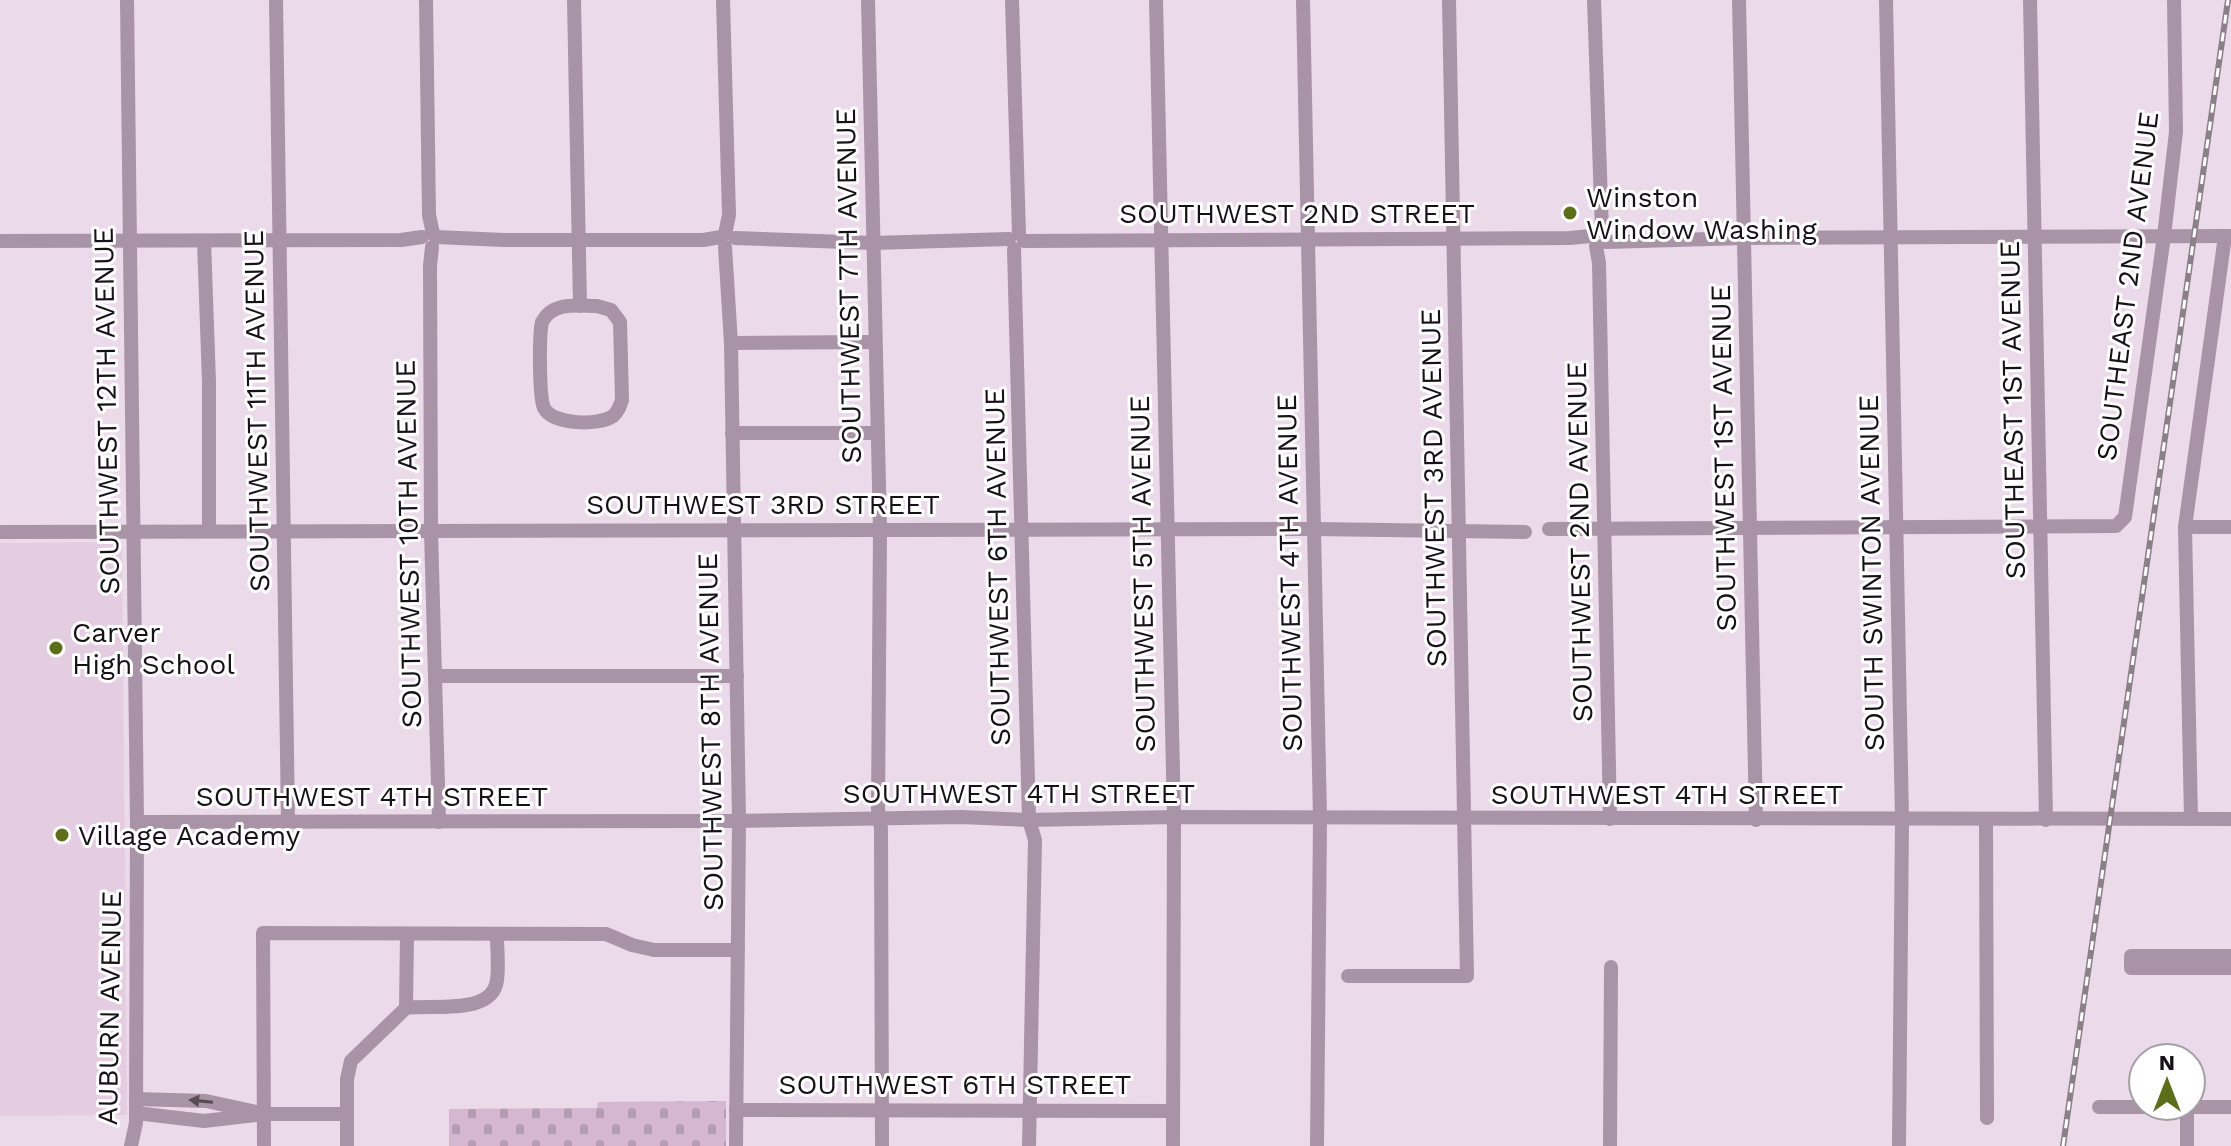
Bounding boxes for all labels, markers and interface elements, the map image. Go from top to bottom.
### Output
street label: SOUTHWEST 7TH AVENUE [829,108,868,464]
street label: SOUTHEAST 2ND AVENUE [2090,110,2165,463]
place label: Winston Window Washing [1586,181,1817,246]
street label: SOUTHWEST 2ND STREET [1119,197,1475,230]
marker: Winston Window Washing [1561,204,1579,222]
street label: SOUTHWEST 12TH AVENUE [87,227,126,595]
street label: SOUTHWEST 11TH AVENUE [237,230,276,592]
street label: SOUTHEAST 1ST AVENUE [1993,241,2032,579]
street label: SOUTHWEST 1ST AVENUE [1704,284,1743,632]
street label: SOUTHWEST 3RD AVENUE [1414,309,1453,667]
street label: SOUTHWEST 10TH AVENUE [389,359,428,728]
street label: SOUTHWEST 2ND AVENUE [1560,362,1599,722]
street label: SOUTHWEST 6TH AVENUE [978,388,1017,746]
street label: SOUTHWEST 4TH AVENUE [1270,394,1309,752]
street label: SOUTH SWINTON AVENUE [1852,394,1891,752]
street label: SOUTHWEST 5TH AVENUE [1123,395,1162,753]
street label: SOUTHWEST 3RD STREET [586,488,940,521]
street label: SOUTHWEST 8TH AVENUE [691,553,730,911]
place label: Carver High School [72,616,235,681]
marker: Carver High School [47,639,65,657]
street label: SOUTHWEST 4TH STREET [843,777,1195,810]
street label: SOUTHWEST 4TH STREET [1491,778,1843,811]
street label: SOUTHWEST 4TH STREET [196,780,548,813]
place label: Village Academy [78,819,301,852]
marker: Village Academy [53,826,71,844]
street label: AUBURN AVENUE [91,891,128,1126]
north arrow [2127,1042,2207,1122]
text: N [2159,1050,2175,1075]
street label: SOUTHWEST 6TH STREET [778,1068,1132,1101]
one-way arrow [188,1095,213,1108]

